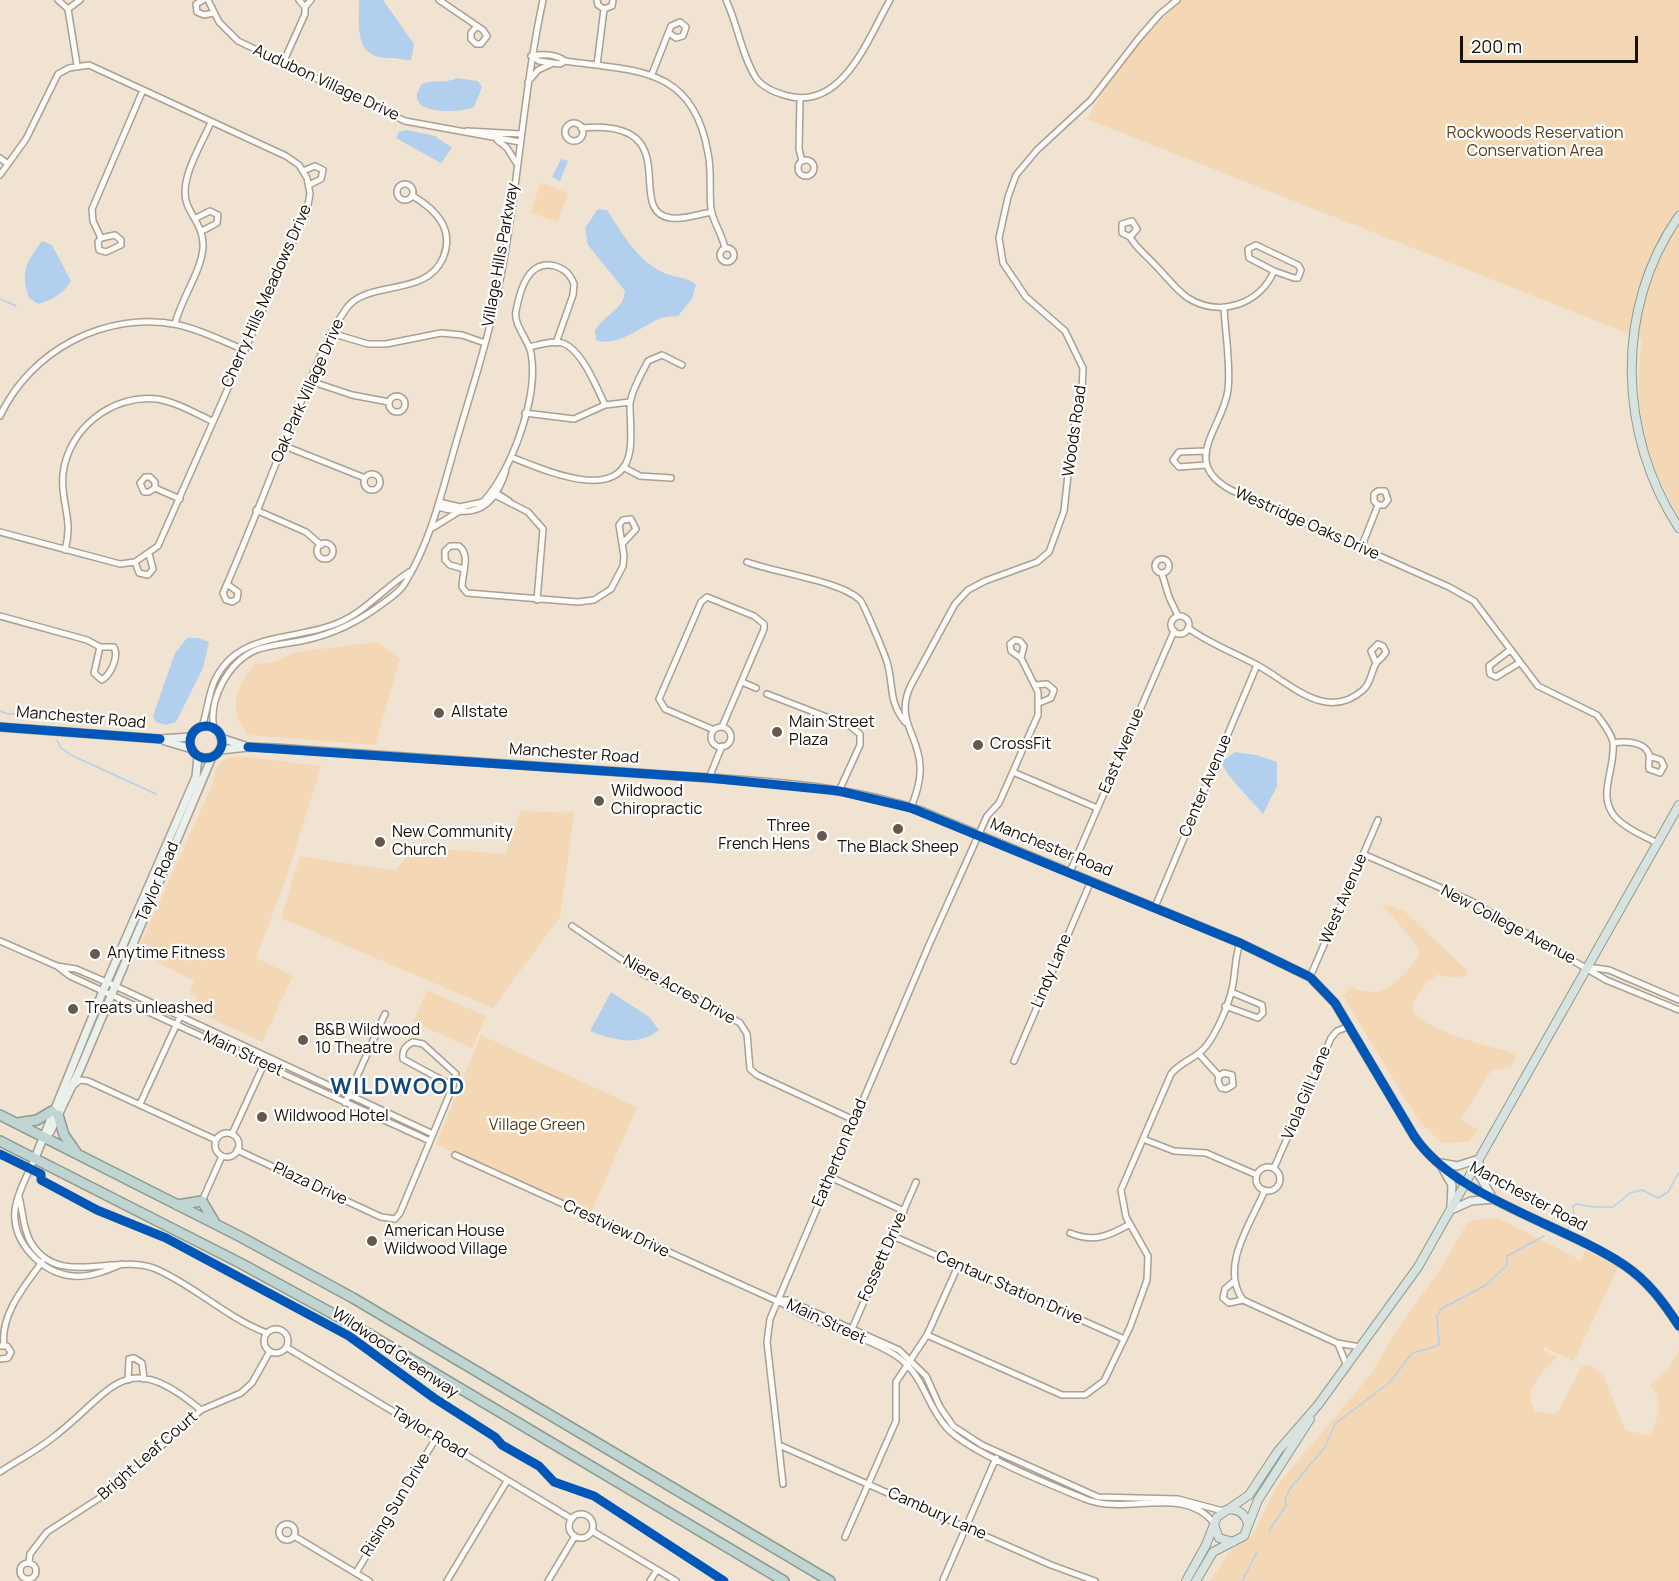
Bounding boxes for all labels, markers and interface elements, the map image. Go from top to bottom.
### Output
scale bar [1463,24,1642,62]
text: 200 m [1471,34,1522,58]
street label: Audubon Village Drive [250,41,402,125]
park label: Rockwoods Reservation Conservation Area [1447,124,1623,162]
street label: Village Hills Parkway [479,182,523,328]
street label: Cherry Hills Meadows Drive [218,202,316,390]
street label: Oak Park Village Drive [268,316,348,466]
street label: Woods Road [1059,384,1091,478]
street label: Westridge Oaks Drive [1232,483,1382,565]
street label: Manchester Road [15,703,147,733]
place label: Allstate [451,703,508,723]
street label: East Avenue [1095,705,1149,797]
marker: Allstate [432,706,446,720]
place label: Main Street Plaza [789,713,875,751]
marker: Main Street Plaza [770,725,784,739]
street label: Center Avenue [1176,732,1236,840]
place label: CrossFit [990,735,1051,755]
marker: CrossFit [971,738,985,752]
street label: Manchester Road [508,740,640,768]
place label: Wildwood Chiropractic [611,782,702,820]
marker: Wildwood Chiropractic [592,794,606,808]
street label: Manchester Road [987,815,1115,881]
place label: Three French Hens [718,817,810,855]
marker: The Black Sheep [891,822,905,836]
place label: New Community Church [392,823,513,861]
marker: Three French Hens [815,829,829,843]
marker: New Community Church [373,835,387,849]
place label: The Black Sheep [837,838,959,858]
street label: Taylor Road [132,839,184,925]
street label: West Avenue [1316,851,1372,947]
street label: New College Avenue [1437,881,1579,969]
street label: Lindy Lane [1028,931,1076,1011]
place label: Anytime Fitness [107,944,225,964]
marker: Anytime Fitness [88,947,102,961]
street label: Niere Acres Drive [620,951,738,1029]
place label: Treats unleashed [85,999,213,1019]
marker: Treats unleashed [66,1002,80,1016]
place label: B&B Wildwood 10 Theatre [315,1021,420,1059]
street label: Main Street [200,1027,286,1081]
marker: B&B Wildwood 10 Theatre [296,1033,310,1047]
street label: Viola Gill Lane [1279,1043,1335,1143]
district label: WILDWOOD [330,1075,466,1101]
street label: Eatherton Road [809,1096,871,1210]
place label: Wildwood Hotel [274,1107,389,1127]
marker: Wildwood Hotel [255,1110,269,1124]
park label: Village Green [489,1116,585,1136]
street label: Plaza Drive [270,1158,350,1210]
street label: Manchester Road [1466,1158,1590,1236]
street label: Crestview Drive [560,1196,672,1262]
street label: Fossett Drive [855,1209,911,1305]
place label: American House Wildwood Village [384,1222,507,1260]
marker: American House Wildwood Village [365,1234,379,1248]
street label: Centaur Station Drive [933,1247,1085,1329]
street label: Main Street [783,1295,869,1349]
street label: Wildwood Greenway [328,1303,462,1403]
street label: Taylor Road [387,1403,471,1463]
street label: Bright Leaf Court [94,1408,202,1504]
street label: Rising Sun Drive [357,1450,435,1560]
street label: Cambury Lane [885,1484,989,1544]

